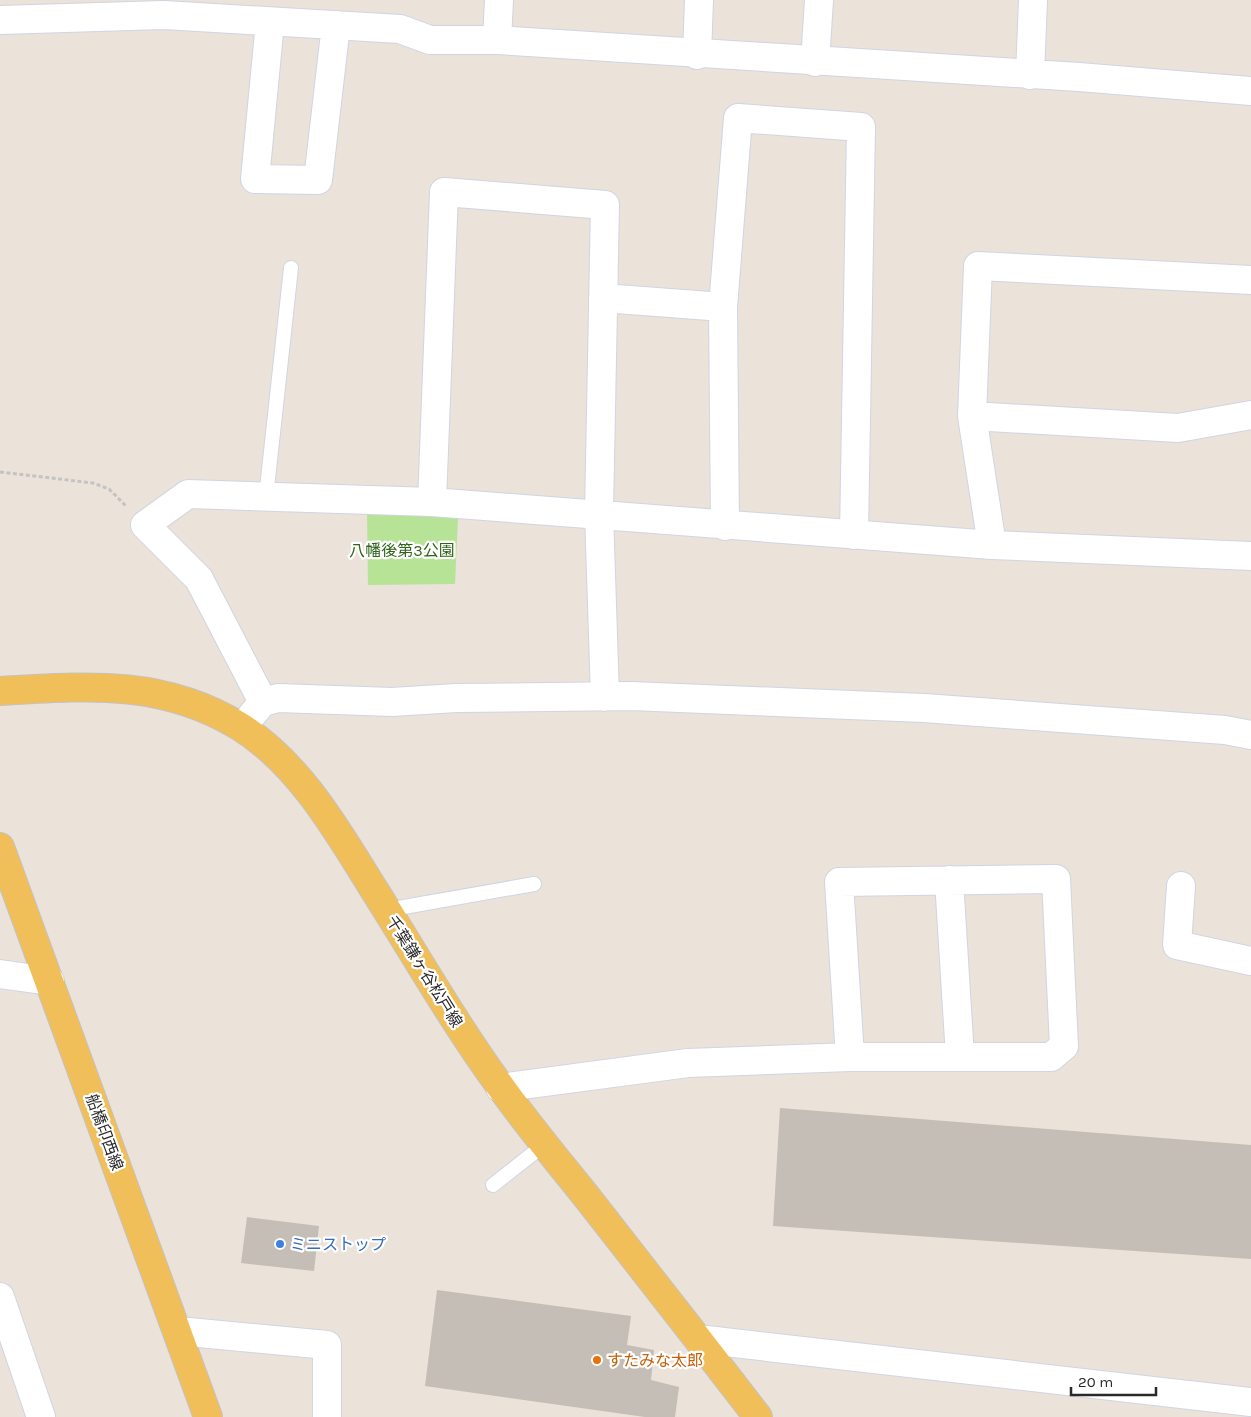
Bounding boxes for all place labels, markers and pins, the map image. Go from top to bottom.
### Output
place label: ミニストップ [290,1235,386,1254]
marker: ミニストップ [274,1238,286,1250]
place label: すたみな太郎 [607,1351,703,1370]
marker: すたみな太郎 [591,1354,603,1366]

